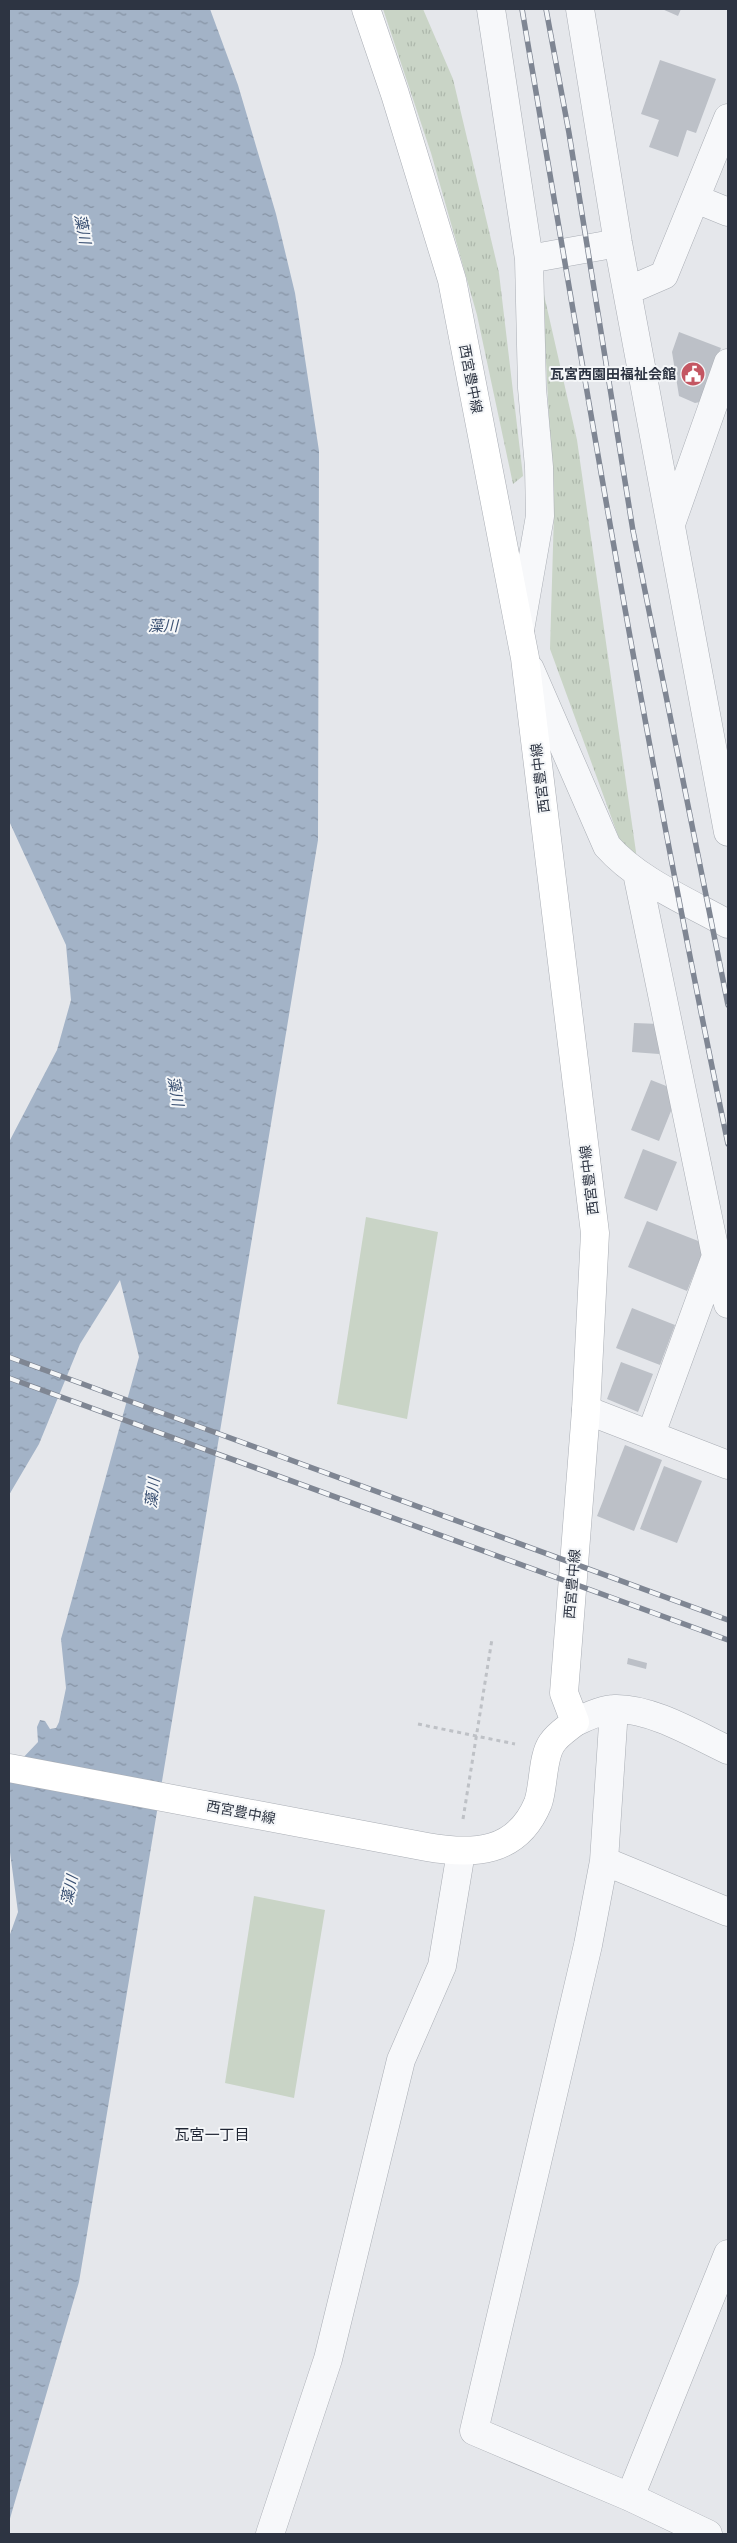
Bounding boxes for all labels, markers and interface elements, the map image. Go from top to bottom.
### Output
water label: 藻川 [70,212,97,248]
street label: 西宮豊中線 [455,343,487,415]
public building icon: 瓦宮西園田福祉会館 [680,361,706,387]
place label: 瓦宮西園田福祉会館 [550,364,676,384]
water label: 藻川 [148,615,180,636]
street label: 西宮豊中線 [526,742,554,814]
water label: 藻川 [163,1074,189,1110]
street label: 西宮豊中線 [575,1144,603,1216]
water label: 藻川 [140,1475,164,1509]
street label: 西宮豊中線 [559,1548,585,1620]
street label: 西宮豊中線 [205,1796,277,1828]
water label: 藻川 [56,1871,83,1907]
district label: 瓦宮一丁目 [174,2124,250,2145]

